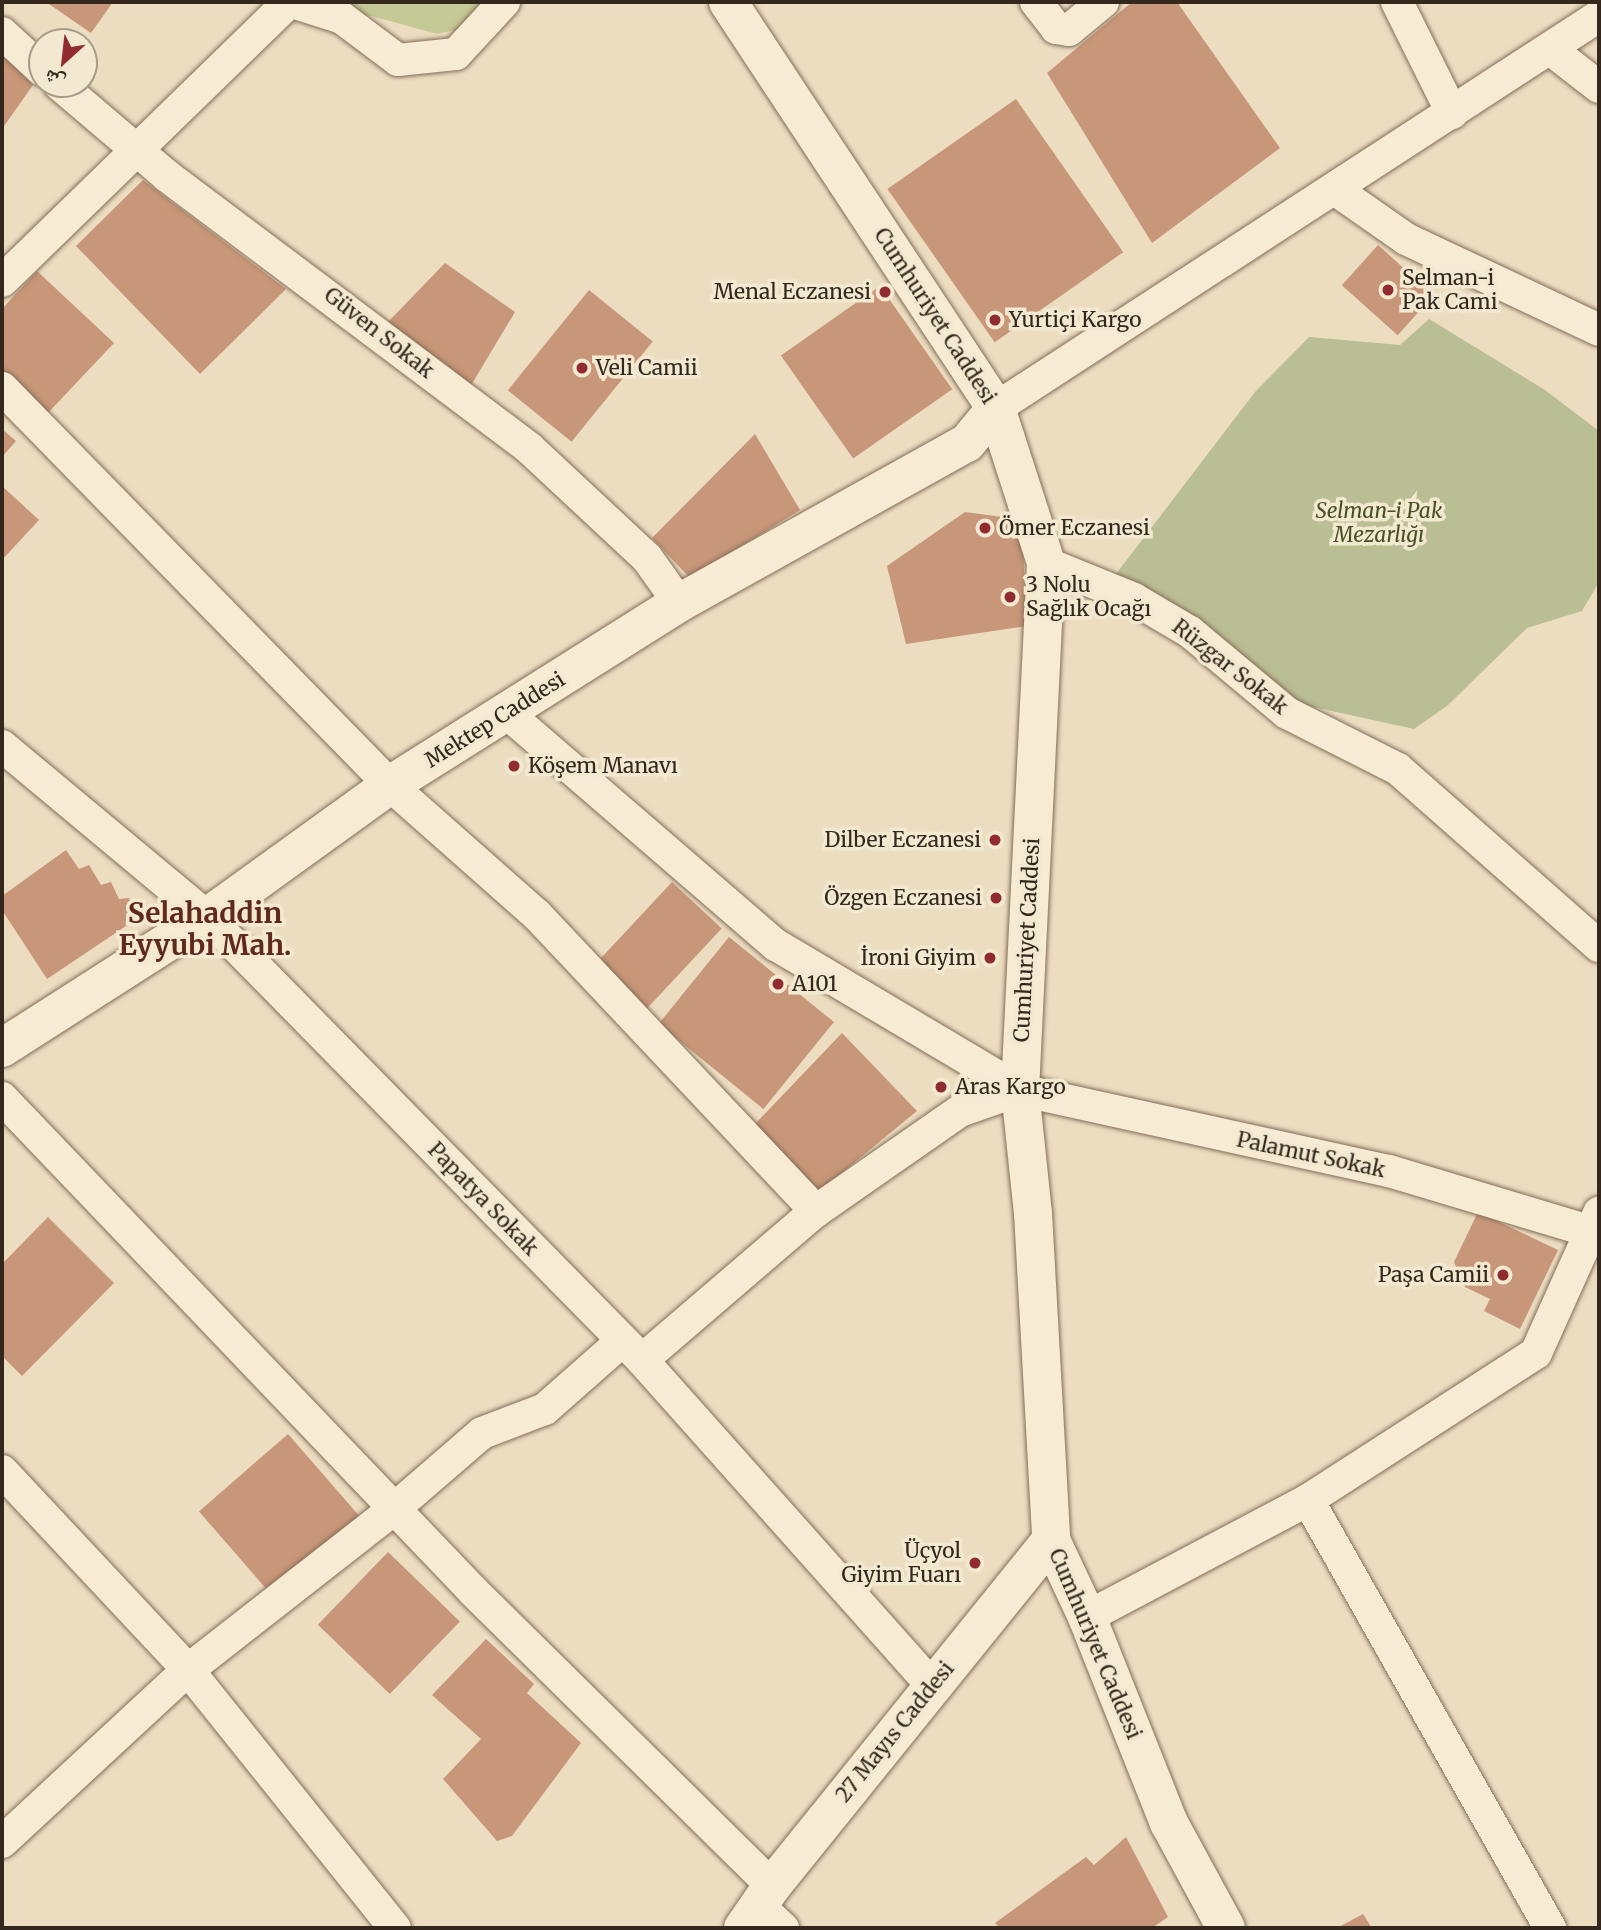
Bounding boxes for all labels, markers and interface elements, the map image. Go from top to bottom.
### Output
north arrow [28,28,98,98]
text: ش [40,65,69,95]
street label: Cumhuriyet Caddesi [869,223,1001,409]
place label: Selman-i Pak Cami [1402,265,1497,315]
place label: Menal Eczanesi [713,279,871,305]
street label: Güven Sokak [319,282,439,384]
marker: Selman-i Pak Cami [1380,282,1396,298]
marker: Menal Eczanesi [877,284,893,300]
place label: Yurtiçi Kargo [1009,307,1141,333]
marker: Yurtiçi Kargo [987,312,1003,328]
place label: Veli Camii [596,355,698,381]
marker: Veli Camii [574,360,590,376]
park label: Selman-i Pak Mezarlığı [1316,498,1442,548]
place label: Ömer Eczanesi [999,515,1150,541]
marker: Ömer Eczanesi [977,520,993,536]
place label: 3 Nolu Sağlık Ocağı [1026,572,1151,622]
marker: 3 Nolu Sağlık Ocağı [1000,587,1020,607]
street label: Rüzgar Sokak [1167,614,1293,720]
street label: Mektep Caddesi [420,667,570,773]
place label: Köşem Manavı [528,753,678,779]
marker: Köşem Manavı [506,758,522,774]
place label: Dilber Eczanesi [824,827,981,853]
marker: Dilber Eczanesi [987,832,1003,848]
street label: Cumhuriyet Caddesi [1009,837,1045,1043]
place label: Özgen Eczanesi [824,885,982,911]
marker: Özgen Eczanesi [988,890,1004,906]
district label: Selahaddin Eyyubi Mah. [118,896,292,962]
place label: İroni Giyim [861,945,976,971]
marker: İroni Giyim [982,950,998,966]
place label: A101 [792,971,837,997]
marker: A101 [770,976,786,992]
place label: Aras Kargo [955,1074,1066,1100]
marker: Aras Kargo [933,1079,949,1095]
street label: Palamut Sokak [1234,1127,1388,1183]
street label: Papatya Sokak [423,1137,543,1261]
place label: Paşa Camii [1378,1262,1489,1288]
marker: Paşa Camii [1495,1267,1511,1283]
place label: Üçyol Giyim Fuarı [842,1538,961,1588]
street label: Cumhuriyet Caddesi [1043,1545,1147,1743]
marker: Üçyol Giyim Fuarı [967,1555,983,1571]
street label: 27 Mayıs Caddesi [831,1657,959,1807]

